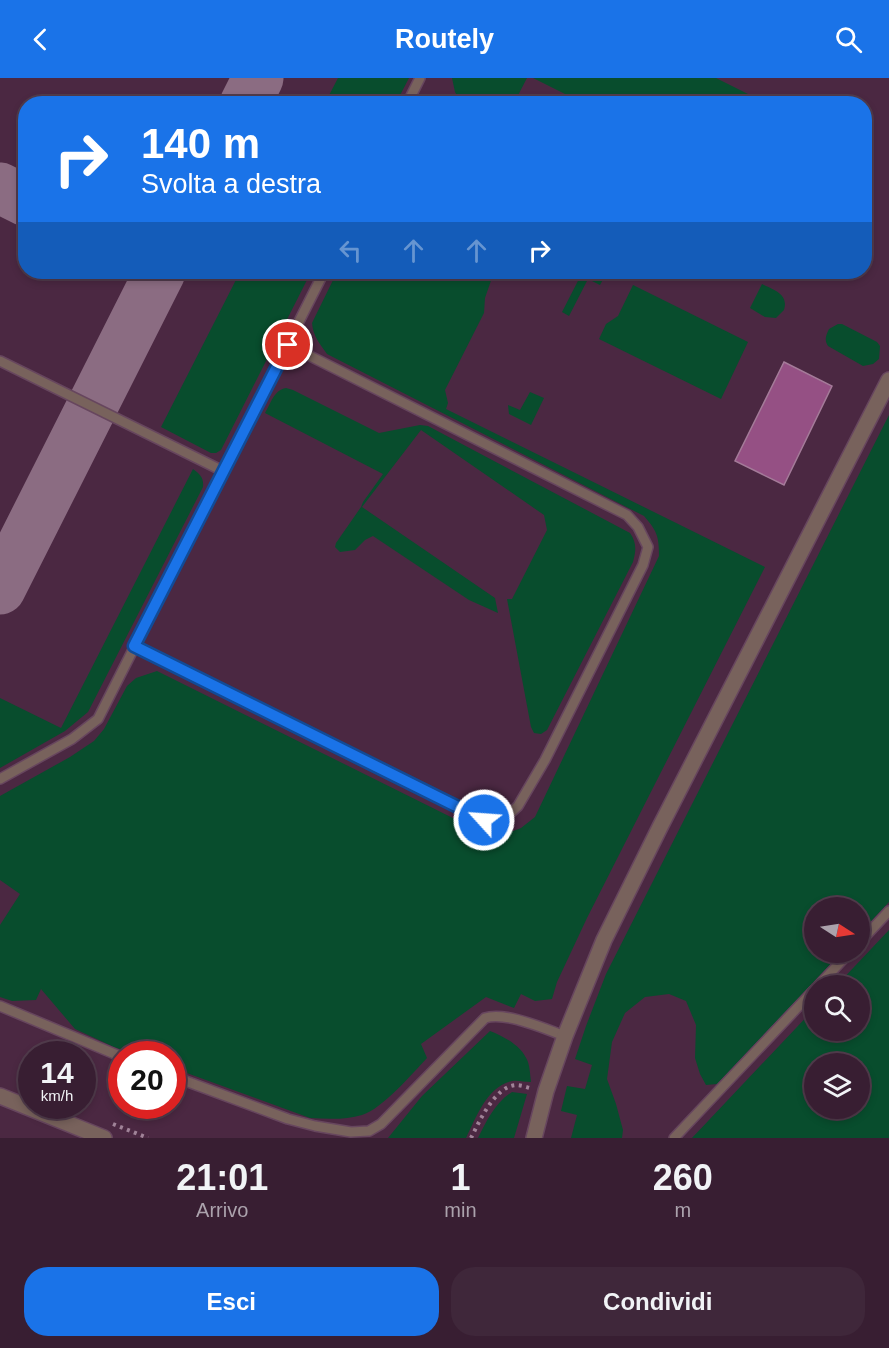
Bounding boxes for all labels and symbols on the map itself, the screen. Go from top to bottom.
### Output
pin [262,319,313,370]
position arrow [452,788,516,852]
north arrow [804,897,870,963]
speed limit sign: 20 [108,1041,186,1119]

